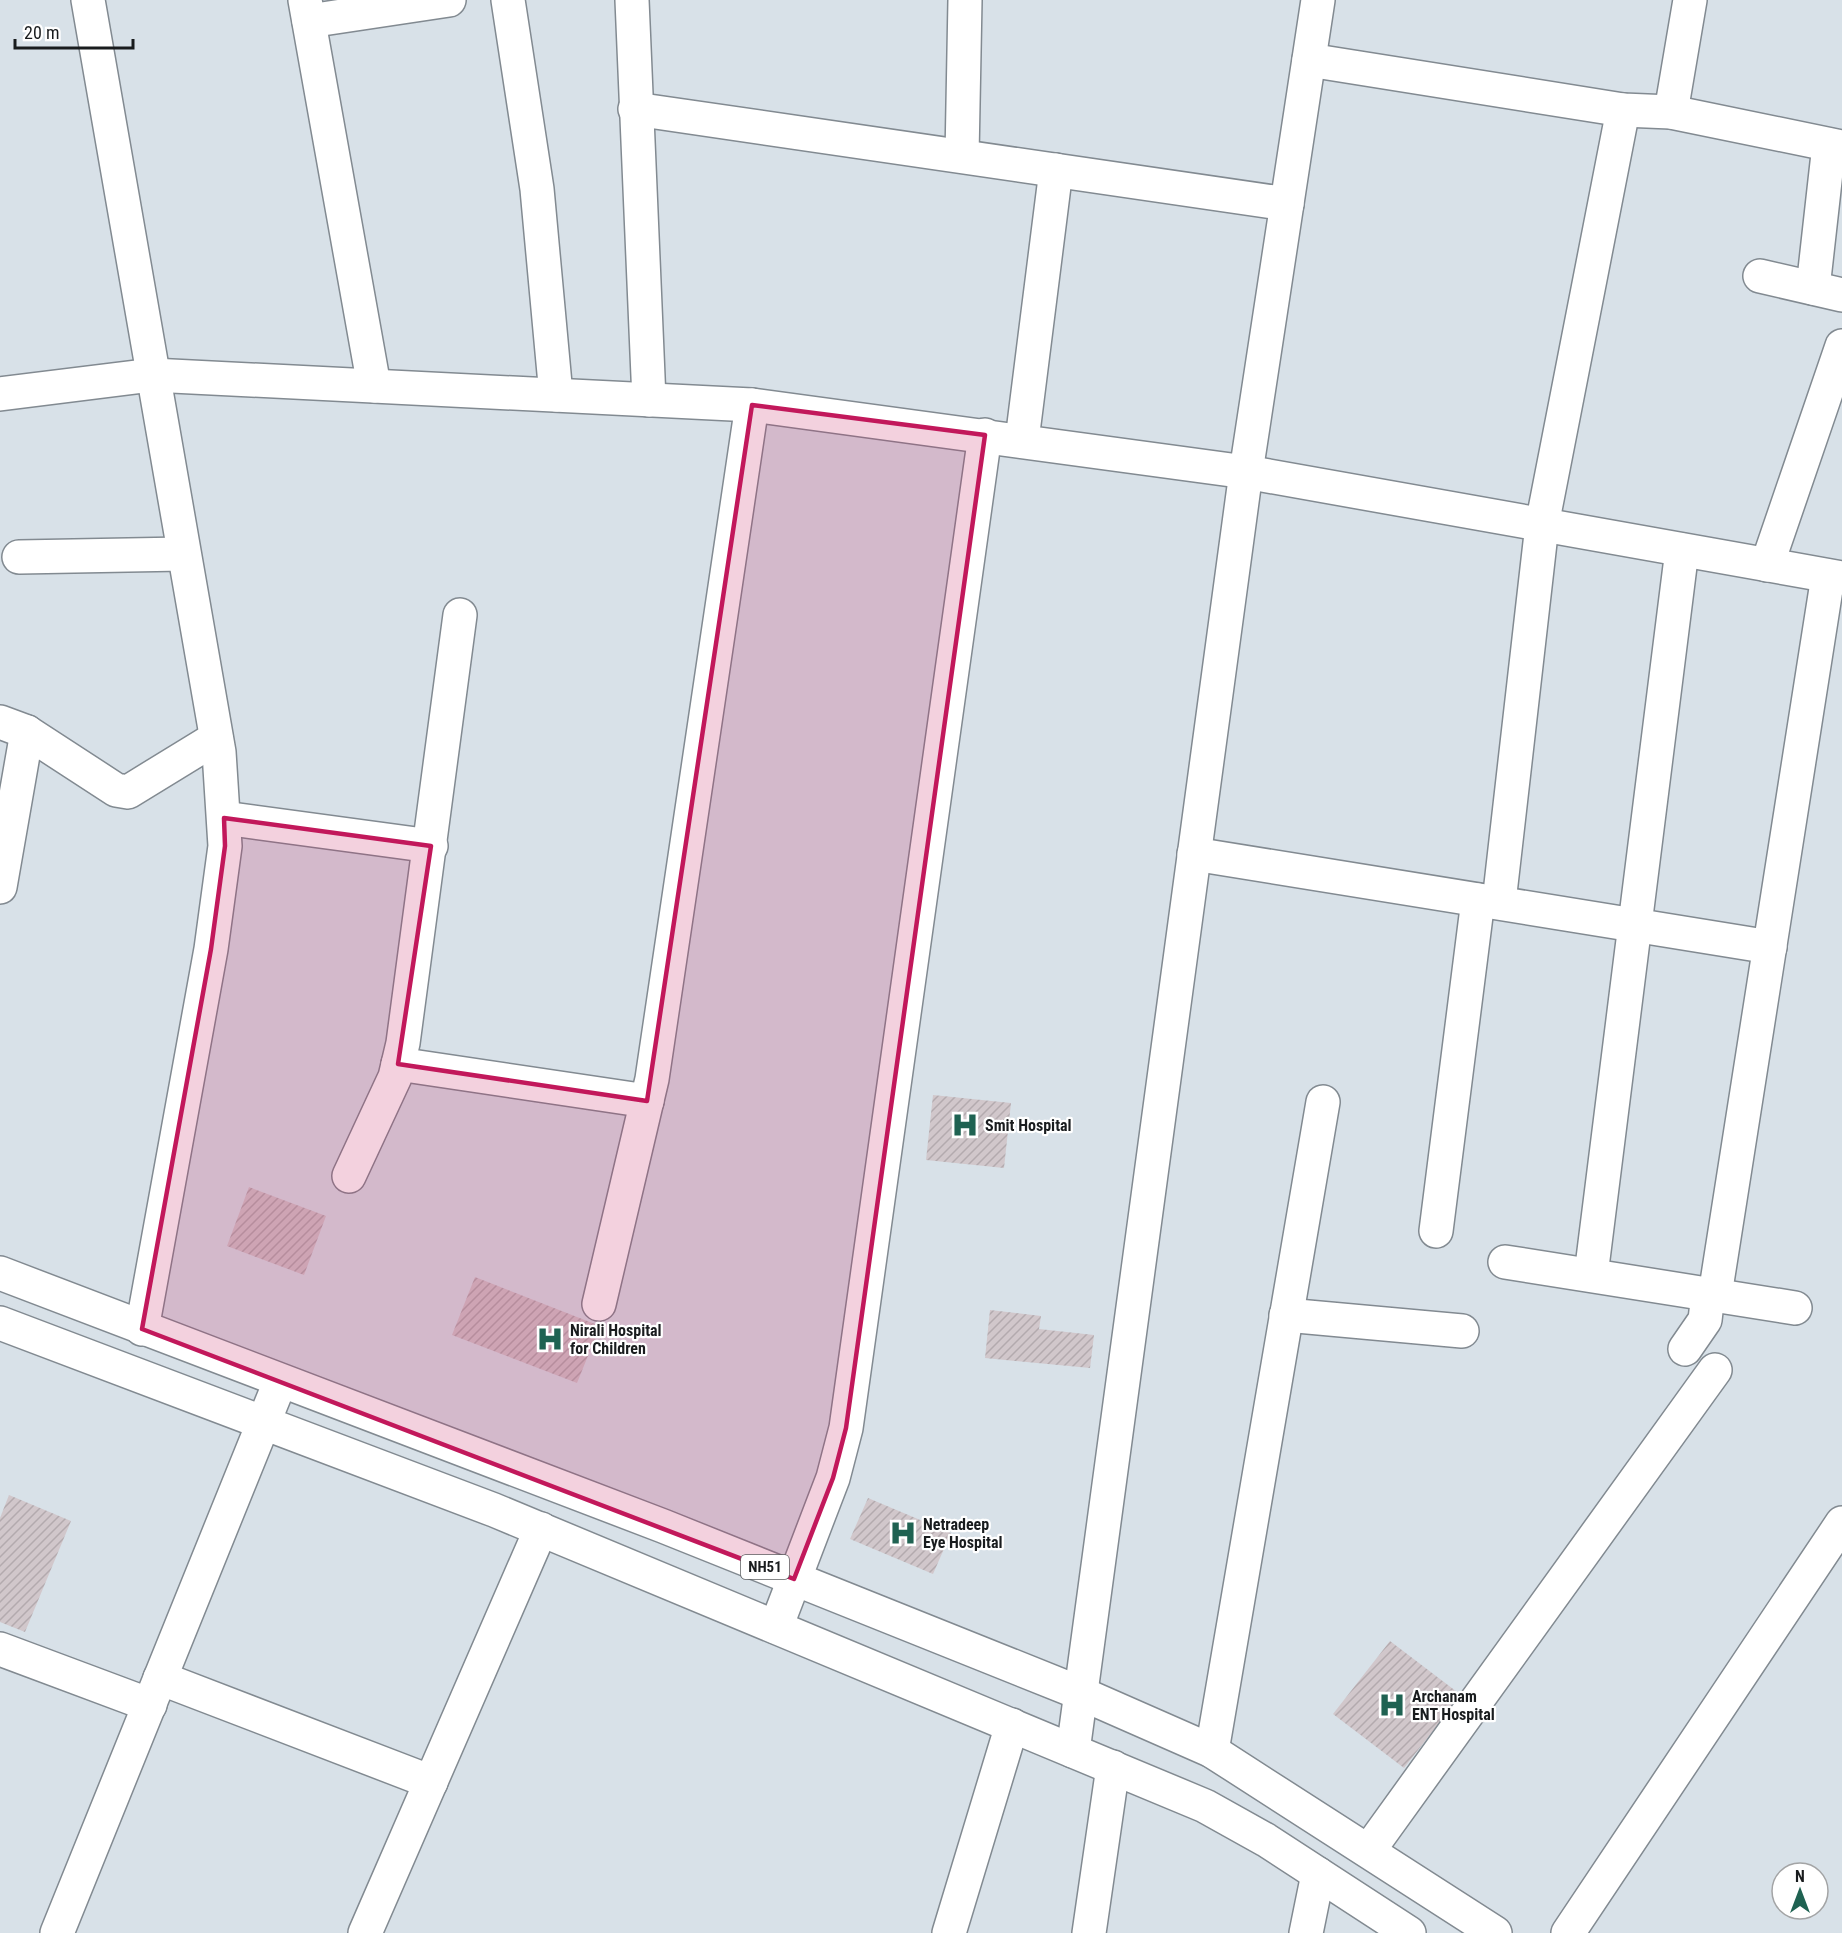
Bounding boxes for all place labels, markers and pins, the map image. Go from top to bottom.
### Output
hospital icon: Smit Hospital [950,1110,980,1140]
place label: Smit Hospital [985,1116,1072,1135]
place label: Nirali Hospital for Children [570,1321,662,1358]
hospital icon: Nirali Hospital for Children [535,1324,565,1354]
place label: Netradeep Eye Hospital [923,1515,1003,1552]
hospital icon: Netradeep Eye Hospital [888,1518,918,1548]
place label: Archanam ENT Hospital [1412,1687,1495,1724]
hospital icon: Archanam ENT Hospital [1377,1690,1407,1720]

